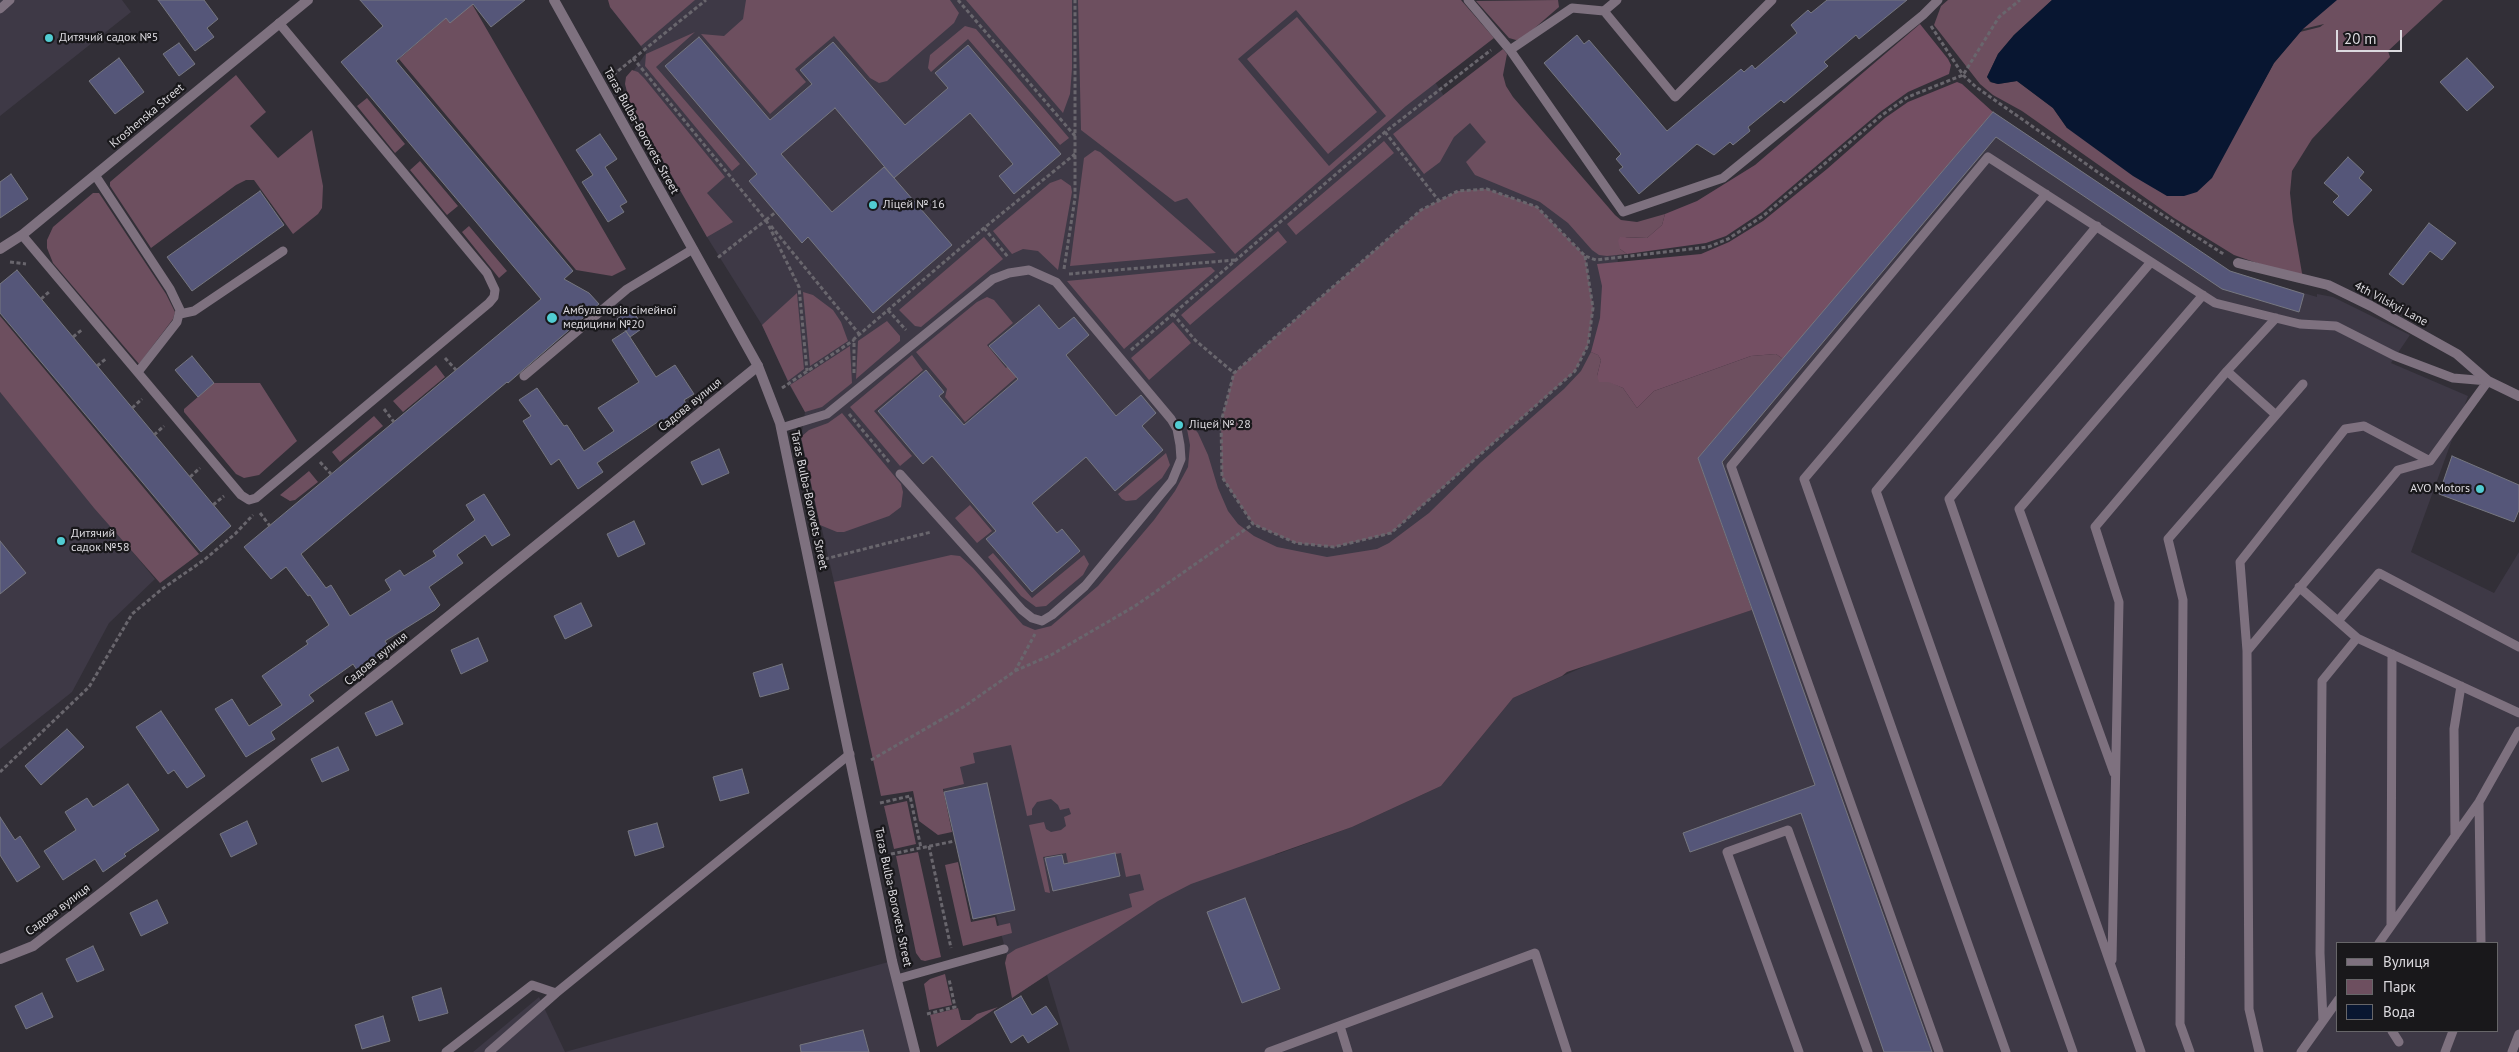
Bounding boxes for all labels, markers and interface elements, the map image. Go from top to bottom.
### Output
scale bar [2339,20,2405,52]
text: 20 m [2344,29,2377,48]
place label: Дитячий садок №5 [59,31,158,45]
marker: Дитячий садок №5 [43,32,55,44]
street label: Taras Bulba-Borovets Street [600,65,682,197]
street label: Kroshenska Street [107,81,187,151]
place label: Ліцей № 16 [883,198,945,212]
marker: Ліцей № 16 [867,199,879,211]
street label: 4th Vilskyi Lane [2352,279,2430,329]
place label: Амбулаторія сімейної медицини №20 [563,304,676,332]
marker: Амбулаторія сімейної медицини №20 [545,311,559,325]
street label: Садова вулиця [655,375,725,435]
place label: Ліцей № 28 [1189,418,1251,432]
marker: Ліцей № 28 [1173,419,1185,431]
street label: Taras Bulba-Borovets Street [787,429,831,571]
place label: AVO Motors [2410,482,2470,496]
marker: AVO Motors [2474,483,2486,495]
place label: Дитячий садок №58 [71,527,130,555]
marker: Дитячий садок №58 [55,535,67,547]
street label: Садова вулиця [341,629,411,689]
street label: Taras Bulba-Borovets Street [871,826,915,968]
street label: Садова вулиця [23,881,93,939]
legend [2336,942,2499,1032]
text: Вулиця [2383,952,2430,971]
text: Парк [2383,977,2416,996]
text: Вода [2383,1002,2415,1021]

